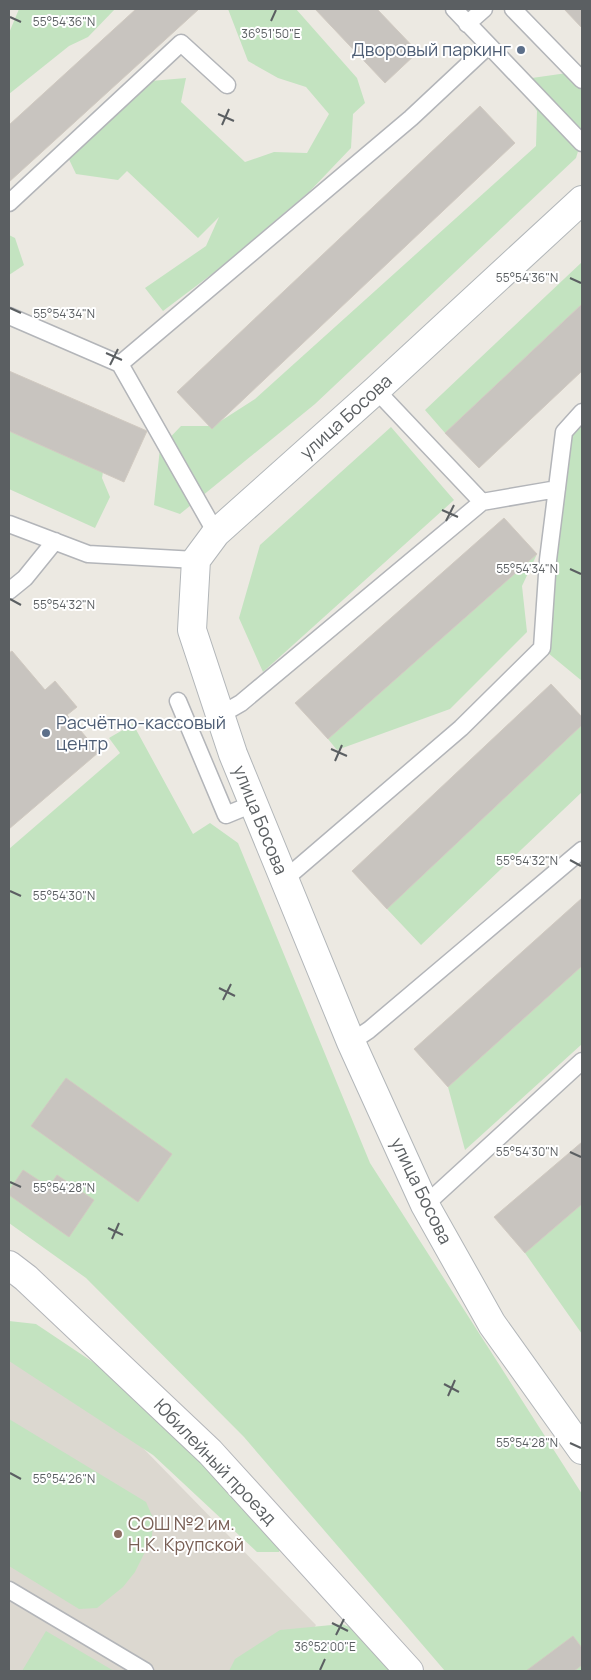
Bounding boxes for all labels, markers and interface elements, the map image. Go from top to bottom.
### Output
text: 55°54'36"N [33,13,95,30]
text: 36°51'50"E [241,25,301,42]
place label: Дворовый паркинг [352,37,511,61]
marker: Дворовый паркинг [515,44,527,56]
text: 55°54'36"N [496,269,558,286]
text: 55°54'34"N [33,305,95,322]
street label: улица Босова [294,369,396,464]
text: 55°54'34"N [496,560,558,577]
text: 55°54'32"N [33,596,95,613]
place label: Расчётно-кассовый центр [56,710,226,755]
marker: Расчётно-кассовый центр [40,727,52,739]
street label: улица Босова [228,761,294,878]
text: 55°54'32"N [496,852,558,869]
text: 55°54'30"N [33,887,95,904]
street label: улица Босова [386,1133,458,1248]
text: 55°54'30"N [496,1143,558,1160]
text: 55°54'28"N [33,1179,95,1196]
street label: Юбилейный проезд [149,1393,282,1530]
text: 55°54'28"N [496,1434,558,1451]
text: 55°54'26"N [33,1470,95,1487]
place label: СОШ №2 им. Н.К. Крупской [128,1511,244,1556]
marker: СОШ №2 им. Н.К. Крупской [112,1528,124,1540]
text: 36°52'00"E [294,1638,356,1655]

